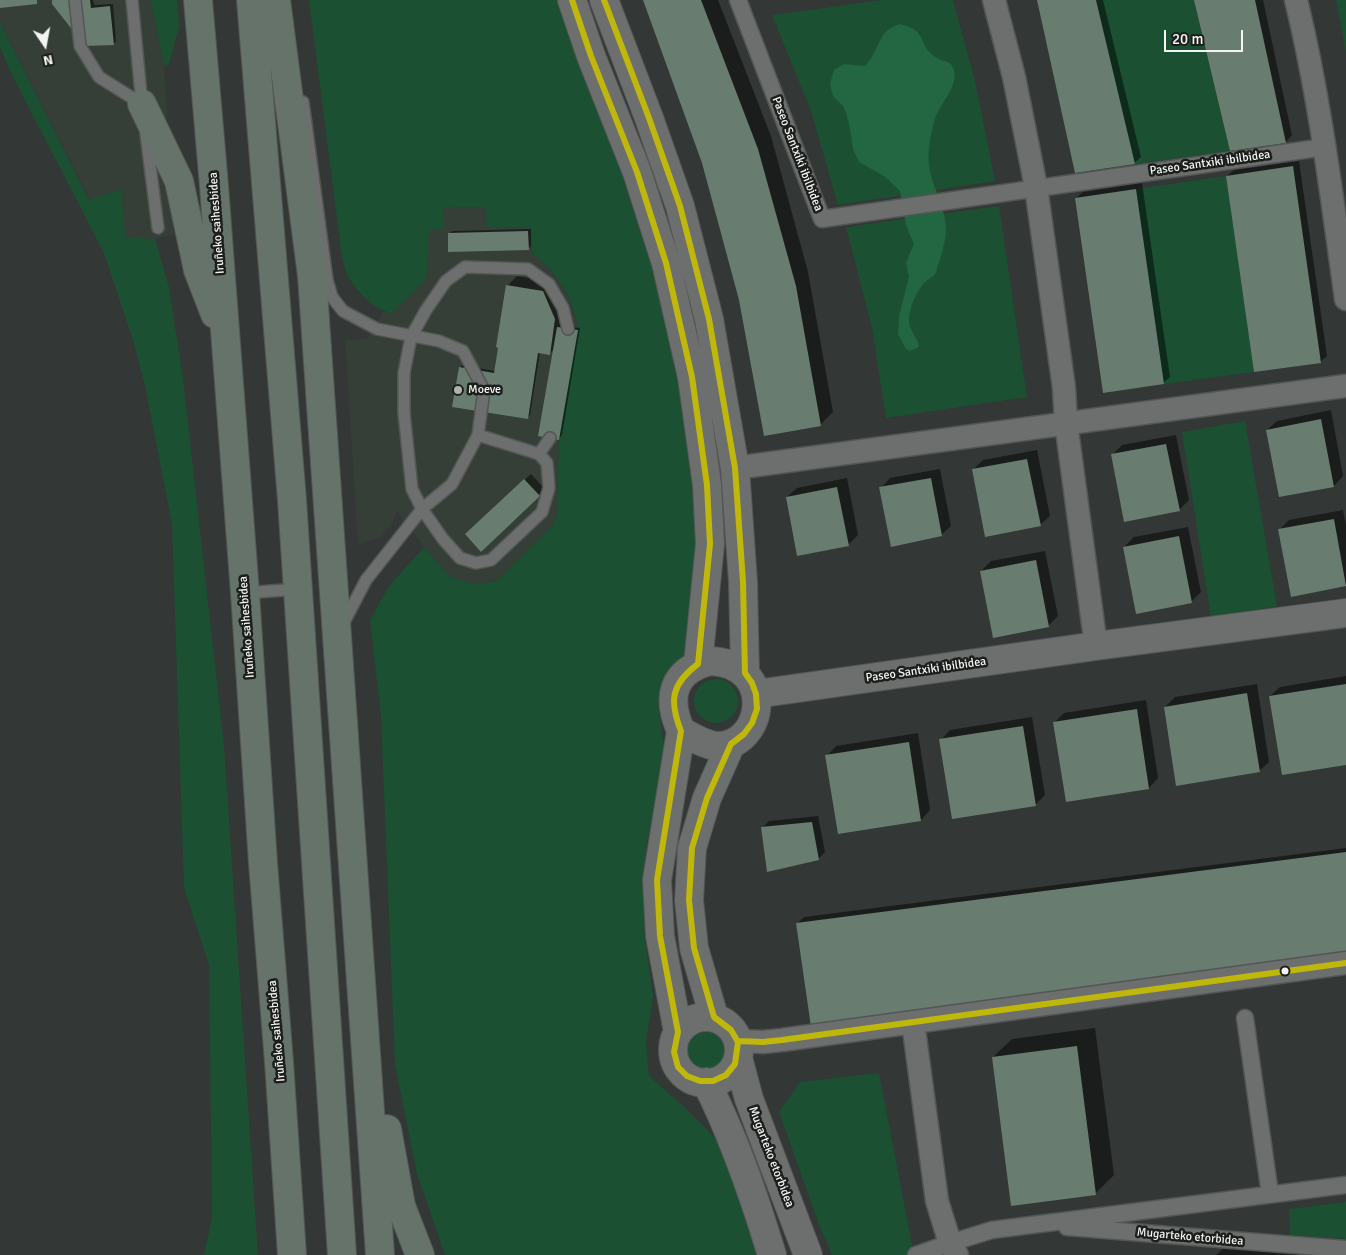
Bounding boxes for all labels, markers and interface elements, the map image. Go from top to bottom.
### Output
north arrow [20,20,70,70]
scale bar [1166,20,1245,52]
text: 20 m [1172,30,1203,48]
text: N [42,51,55,69]
street label: Paseo Santxiki ibilbidea [769,95,825,213]
street label: Paseo Santxiki ibilbidea [1149,147,1271,179]
street label: Iruñeko saihesbidea [206,172,228,274]
place label: Moeve [468,383,501,397]
marker: Moeve [452,384,464,396]
street label: Iruñeko saihesbidea [236,576,258,678]
street label: Paseo Santxiki ibilbidea [865,654,987,686]
unlabelled marker [1280,966,1290,976]
street label: Iruñeko saihesbidea [265,979,289,1083]
street label: Mugarteko etorbidea [745,1105,797,1209]
street label: Mugarteko etorbidea [1136,1225,1244,1249]

